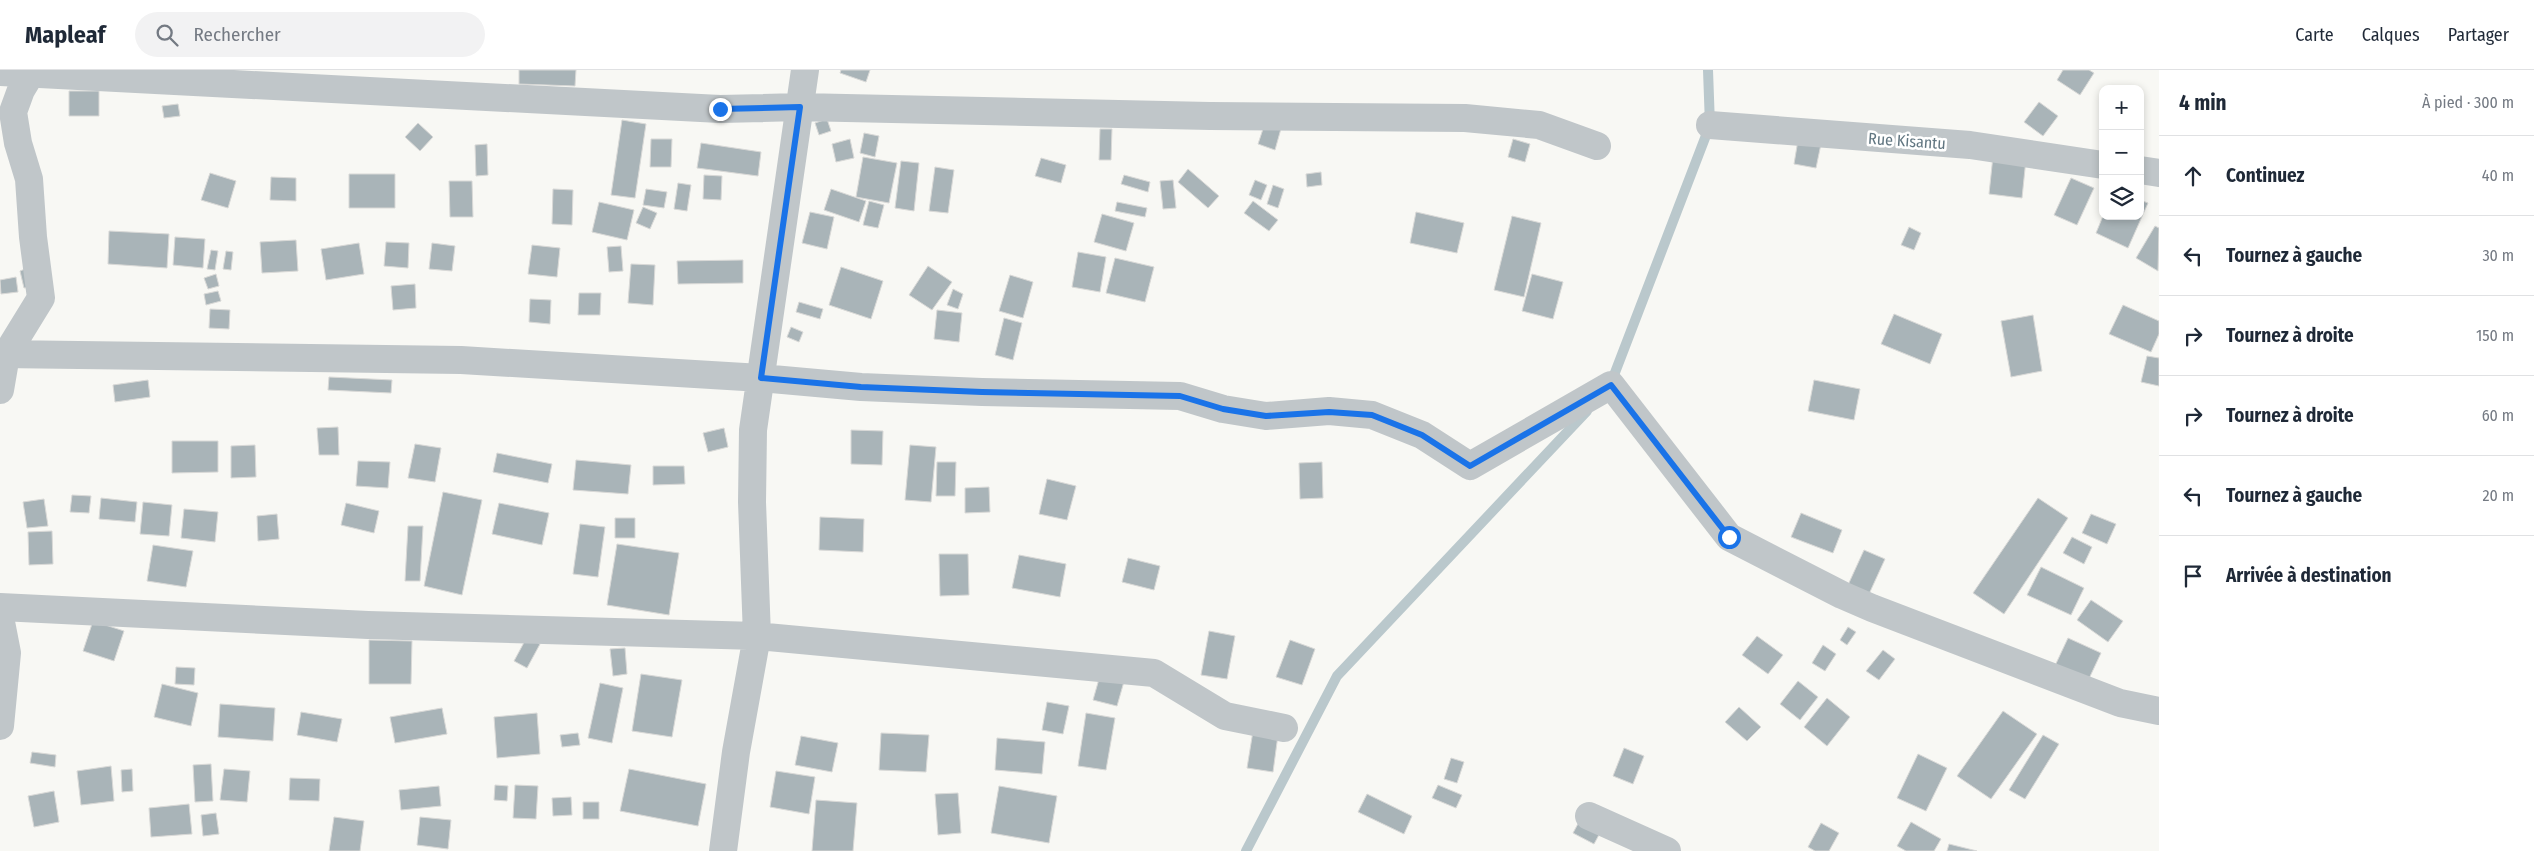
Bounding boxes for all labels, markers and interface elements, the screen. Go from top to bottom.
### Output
search box [135,12,485,57]
text: Mapleaf [25,21,105,49]
icon: search [153,21,181,49]
text: Rechercher [193,23,281,46]
text: Carte [2295,24,2334,46]
text: Calques [2362,24,2420,46]
text: Partager [2448,24,2509,46]
map controls [2099,85,2144,220]
button: + [2099,85,2144,130]
text: 4 min [2179,90,2227,116]
text: À pied · 300 m [2422,93,2514,112]
route end [709,98,732,121]
street label: Rue Kisantu [1868,129,1946,153]
button: − [2099,130,2144,175]
icon: ahead [2179,162,2207,190]
text: Continuez [2226,164,2305,187]
text: 40 m [2482,166,2514,185]
button: layers [2099,175,2144,220]
icon: left [2179,242,2207,270]
text: Tournez à gauche [2226,244,2362,267]
text: 30 m [2482,246,2514,265]
icon: right [2179,322,2207,350]
text: Tournez à droite [2226,324,2354,347]
text: 150 m [2476,326,2514,345]
icon: right [2179,402,2207,430]
text: Tournez à droite [2226,404,2354,427]
text: 60 m [2482,406,2514,425]
icon: left [2179,482,2207,510]
text: Tournez à gauche [2226,484,2362,507]
text: 20 m [2483,486,2514,505]
route start [1718,526,1741,549]
icon: arrive [2179,562,2207,590]
text: Arrivée à destination [2226,564,2392,587]

